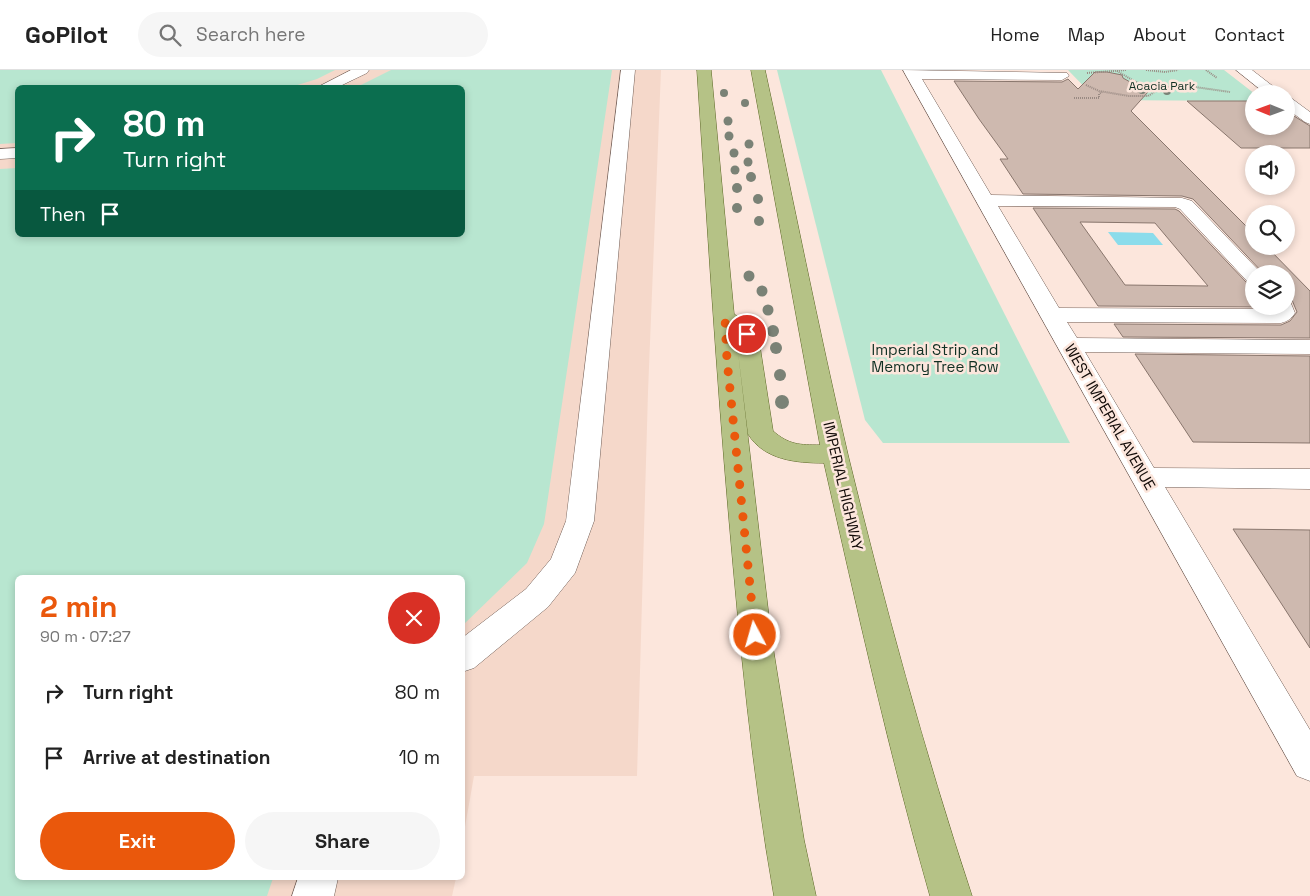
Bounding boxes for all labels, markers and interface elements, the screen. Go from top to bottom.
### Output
search box [138,12,488,57]
text: GoPilot [25,19,108,50]
icon: search [156,21,184,49]
text: Search here [196,22,306,47]
text: Home [991,23,1040,46]
text: Map [1068,23,1105,46]
text: About [1133,23,1187,46]
text: Contact [1215,23,1285,46]
park label: Acacia Park [1129,78,1196,94]
north arrow [1245,85,1295,135]
map controls [1245,85,1295,315]
text: 80 m [123,102,205,146]
icon: right [40,105,105,170]
text: Turn right [123,145,226,173]
button: sound [1245,145,1295,195]
icon: arrive [96,200,124,228]
text: Then [40,202,86,227]
button: search [1245,205,1295,255]
button: layers [1245,265,1295,315]
pin [726,313,768,355]
icon: arrive [733,320,761,348]
park label: Imperial Strip and Memory Tree Row [871,340,999,376]
street label: WEST IMPERIAL AVENUE [1061,340,1160,493]
street label: IMPERIAL HIGHWAY [819,420,868,552]
text: 2 min [40,587,118,626]
button: close [388,592,440,644]
position arrow [728,608,780,660]
text: 90 m · 07:27 [40,626,131,647]
icon: right [40,679,68,707]
text: Turn right [83,680,173,705]
text: 80 m [395,680,440,705]
icon: arrive [40,744,68,772]
text: Arrive at destination [83,745,271,770]
text: 10 m [399,745,440,770]
button: Exit [40,812,235,870]
button: Share [245,812,440,870]

